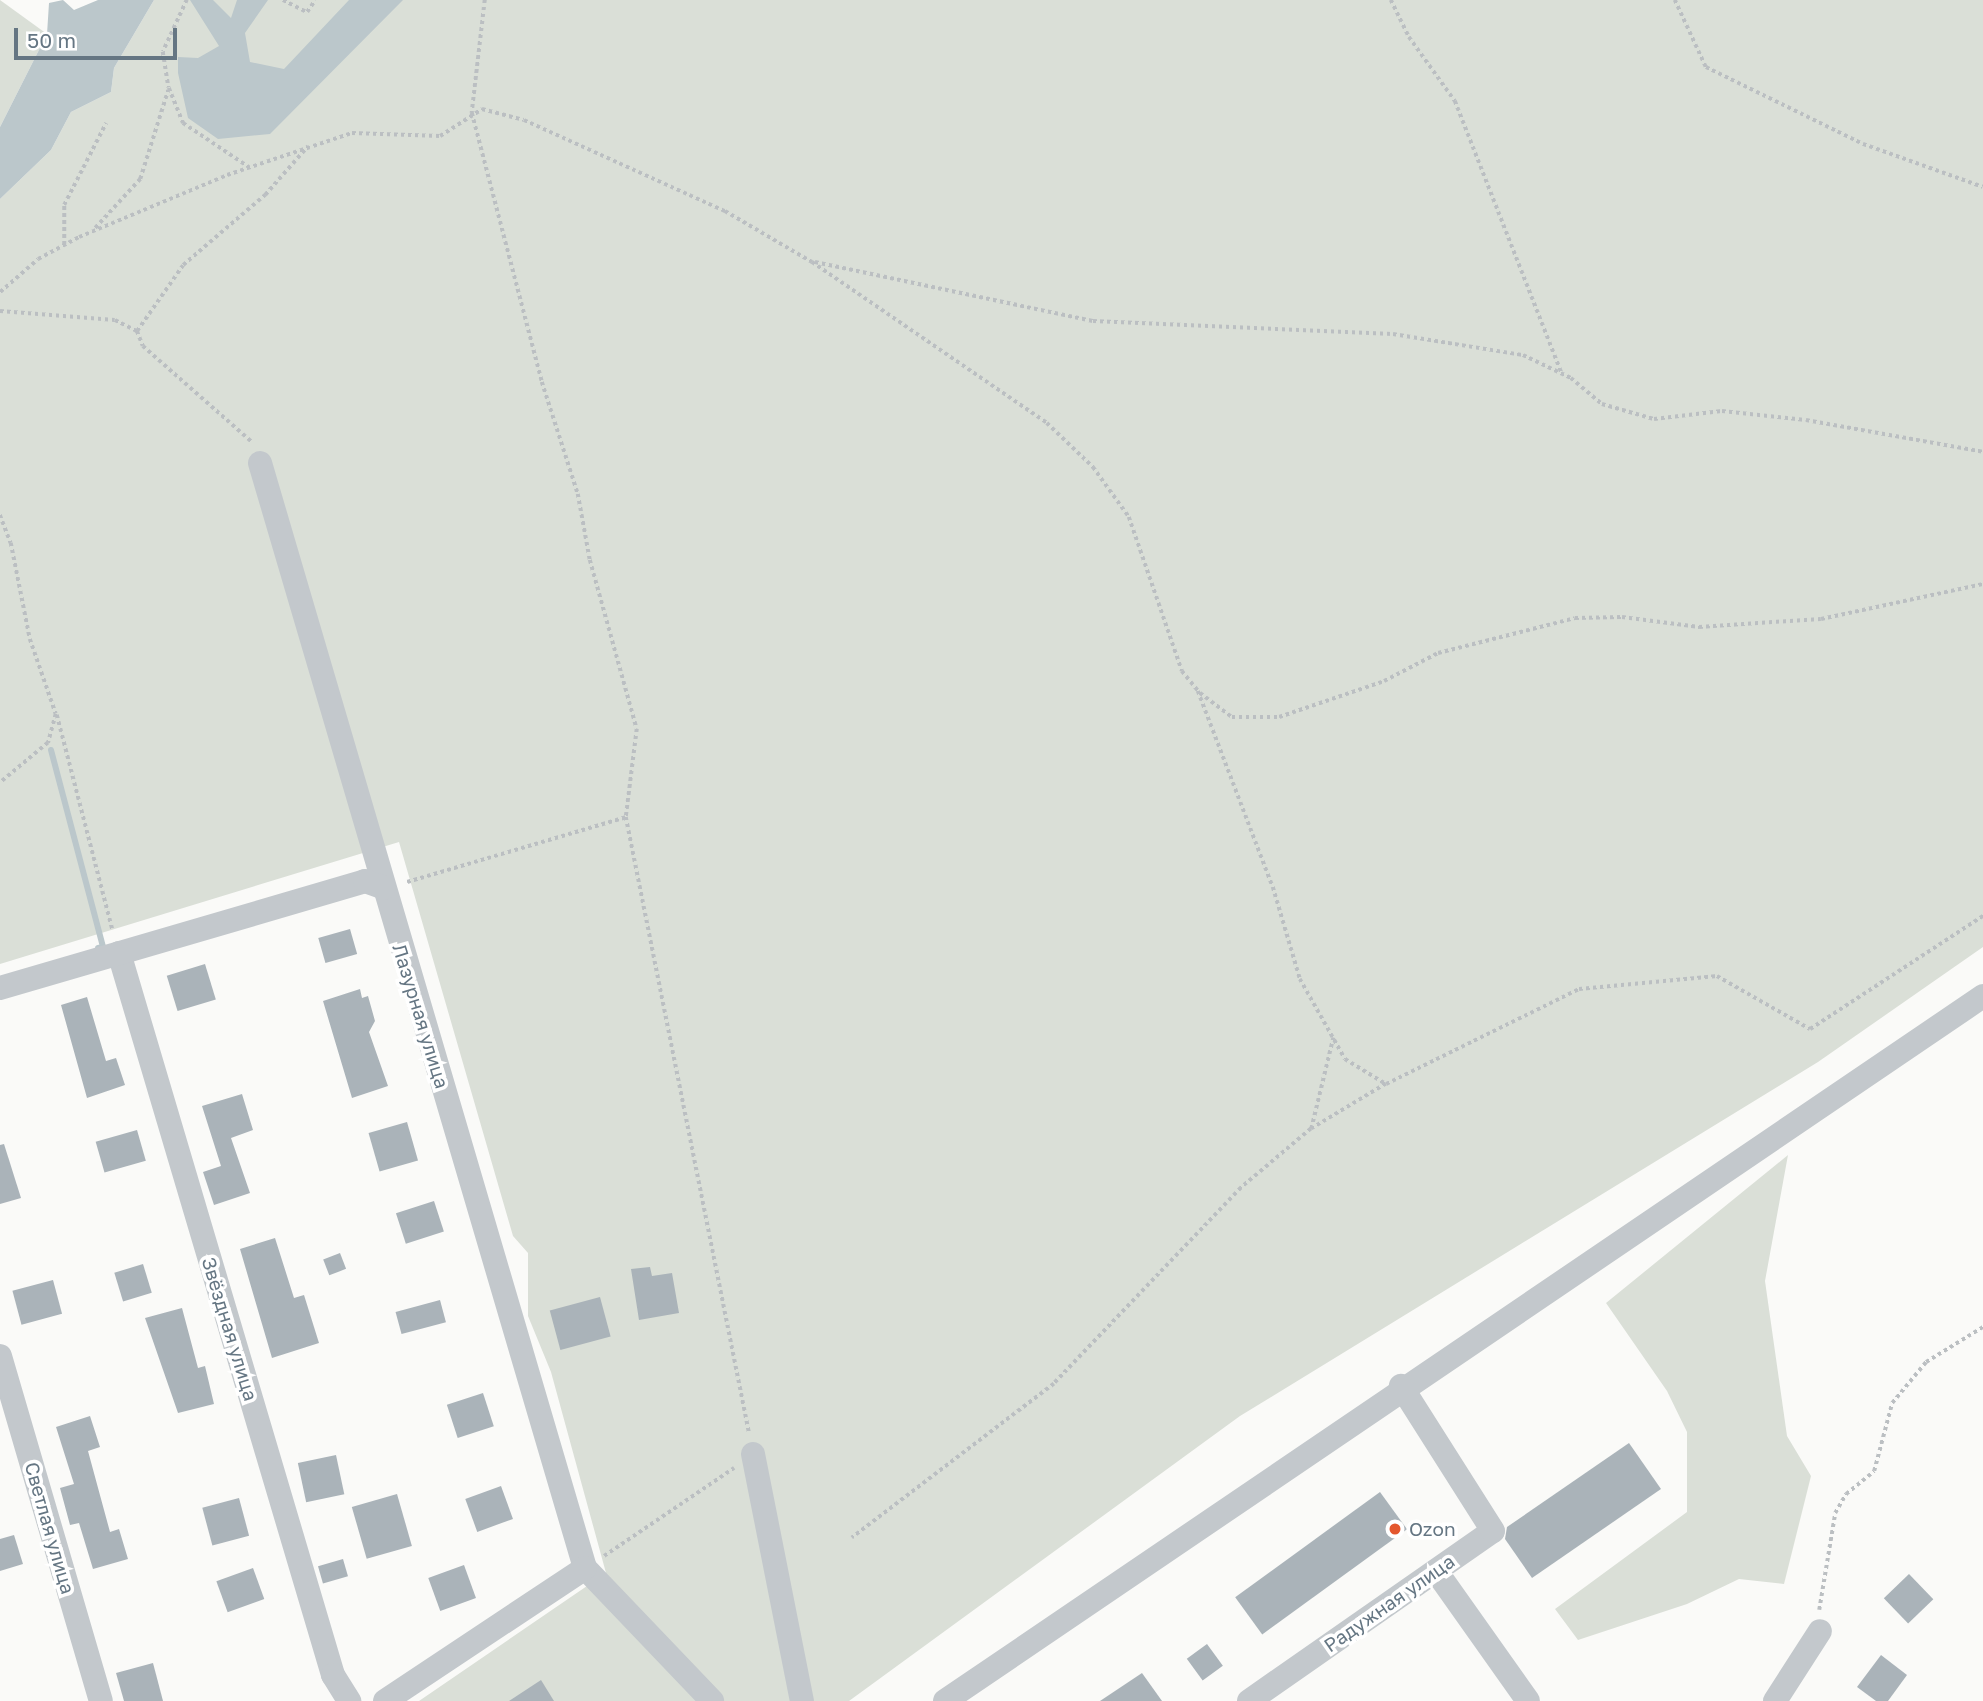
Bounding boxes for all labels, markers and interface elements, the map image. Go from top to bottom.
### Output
scale bar [18,14,180,58]
text: 50 m [27,27,76,53]
street label: Лазурная улица [388,941,454,1091]
street label: Звёздная улица [197,1254,263,1404]
street label: Светлая улица [20,1459,80,1597]
place label: Ozon [1409,1518,1456,1540]
marker: Ozon [1387,1521,1403,1537]
street label: Радужная улица [1319,1549,1459,1657]

